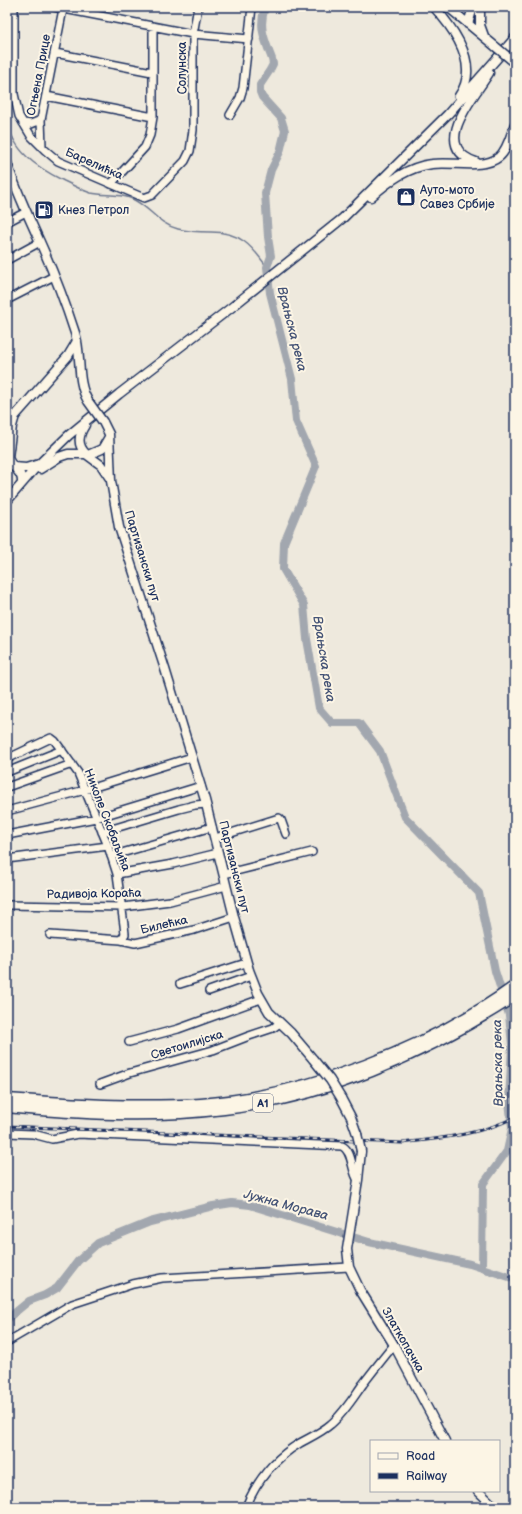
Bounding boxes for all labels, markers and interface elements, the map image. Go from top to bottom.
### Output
street label: Огњена Прице [24,33,54,117]
street label: Солунска [175,42,190,94]
street label: Барелићка [63,145,125,183]
place label: Ауто-мото Савез Србије [419,183,495,212]
shop icon: Ауто-мото Савез Србије [395,186,417,208]
fuel station icon: Кнез Петрол [33,199,55,221]
place label: Кнез Петрол [58,203,129,218]
water label: Врањска река [274,285,310,374]
street label: Партизански пут [121,508,163,604]
water label: Врањска река [309,615,339,704]
street label: Николе Скобаљића [81,767,133,873]
street label: Партизански пут [215,819,253,915]
street label: Радивоја Кораћа [46,886,142,902]
street label: Билећка [139,912,189,938]
water label: Врањска река [489,1019,507,1107]
street label: Светоилијска [149,1027,225,1063]
road number: A1 [253,1094,273,1112]
water label: Јужна Морава [241,1186,330,1224]
street label: Златкопачка [378,1305,428,1375]
legend [370,1440,500,1492]
text: Road [406,1449,435,1464]
text: Railway [406,1469,448,1484]

